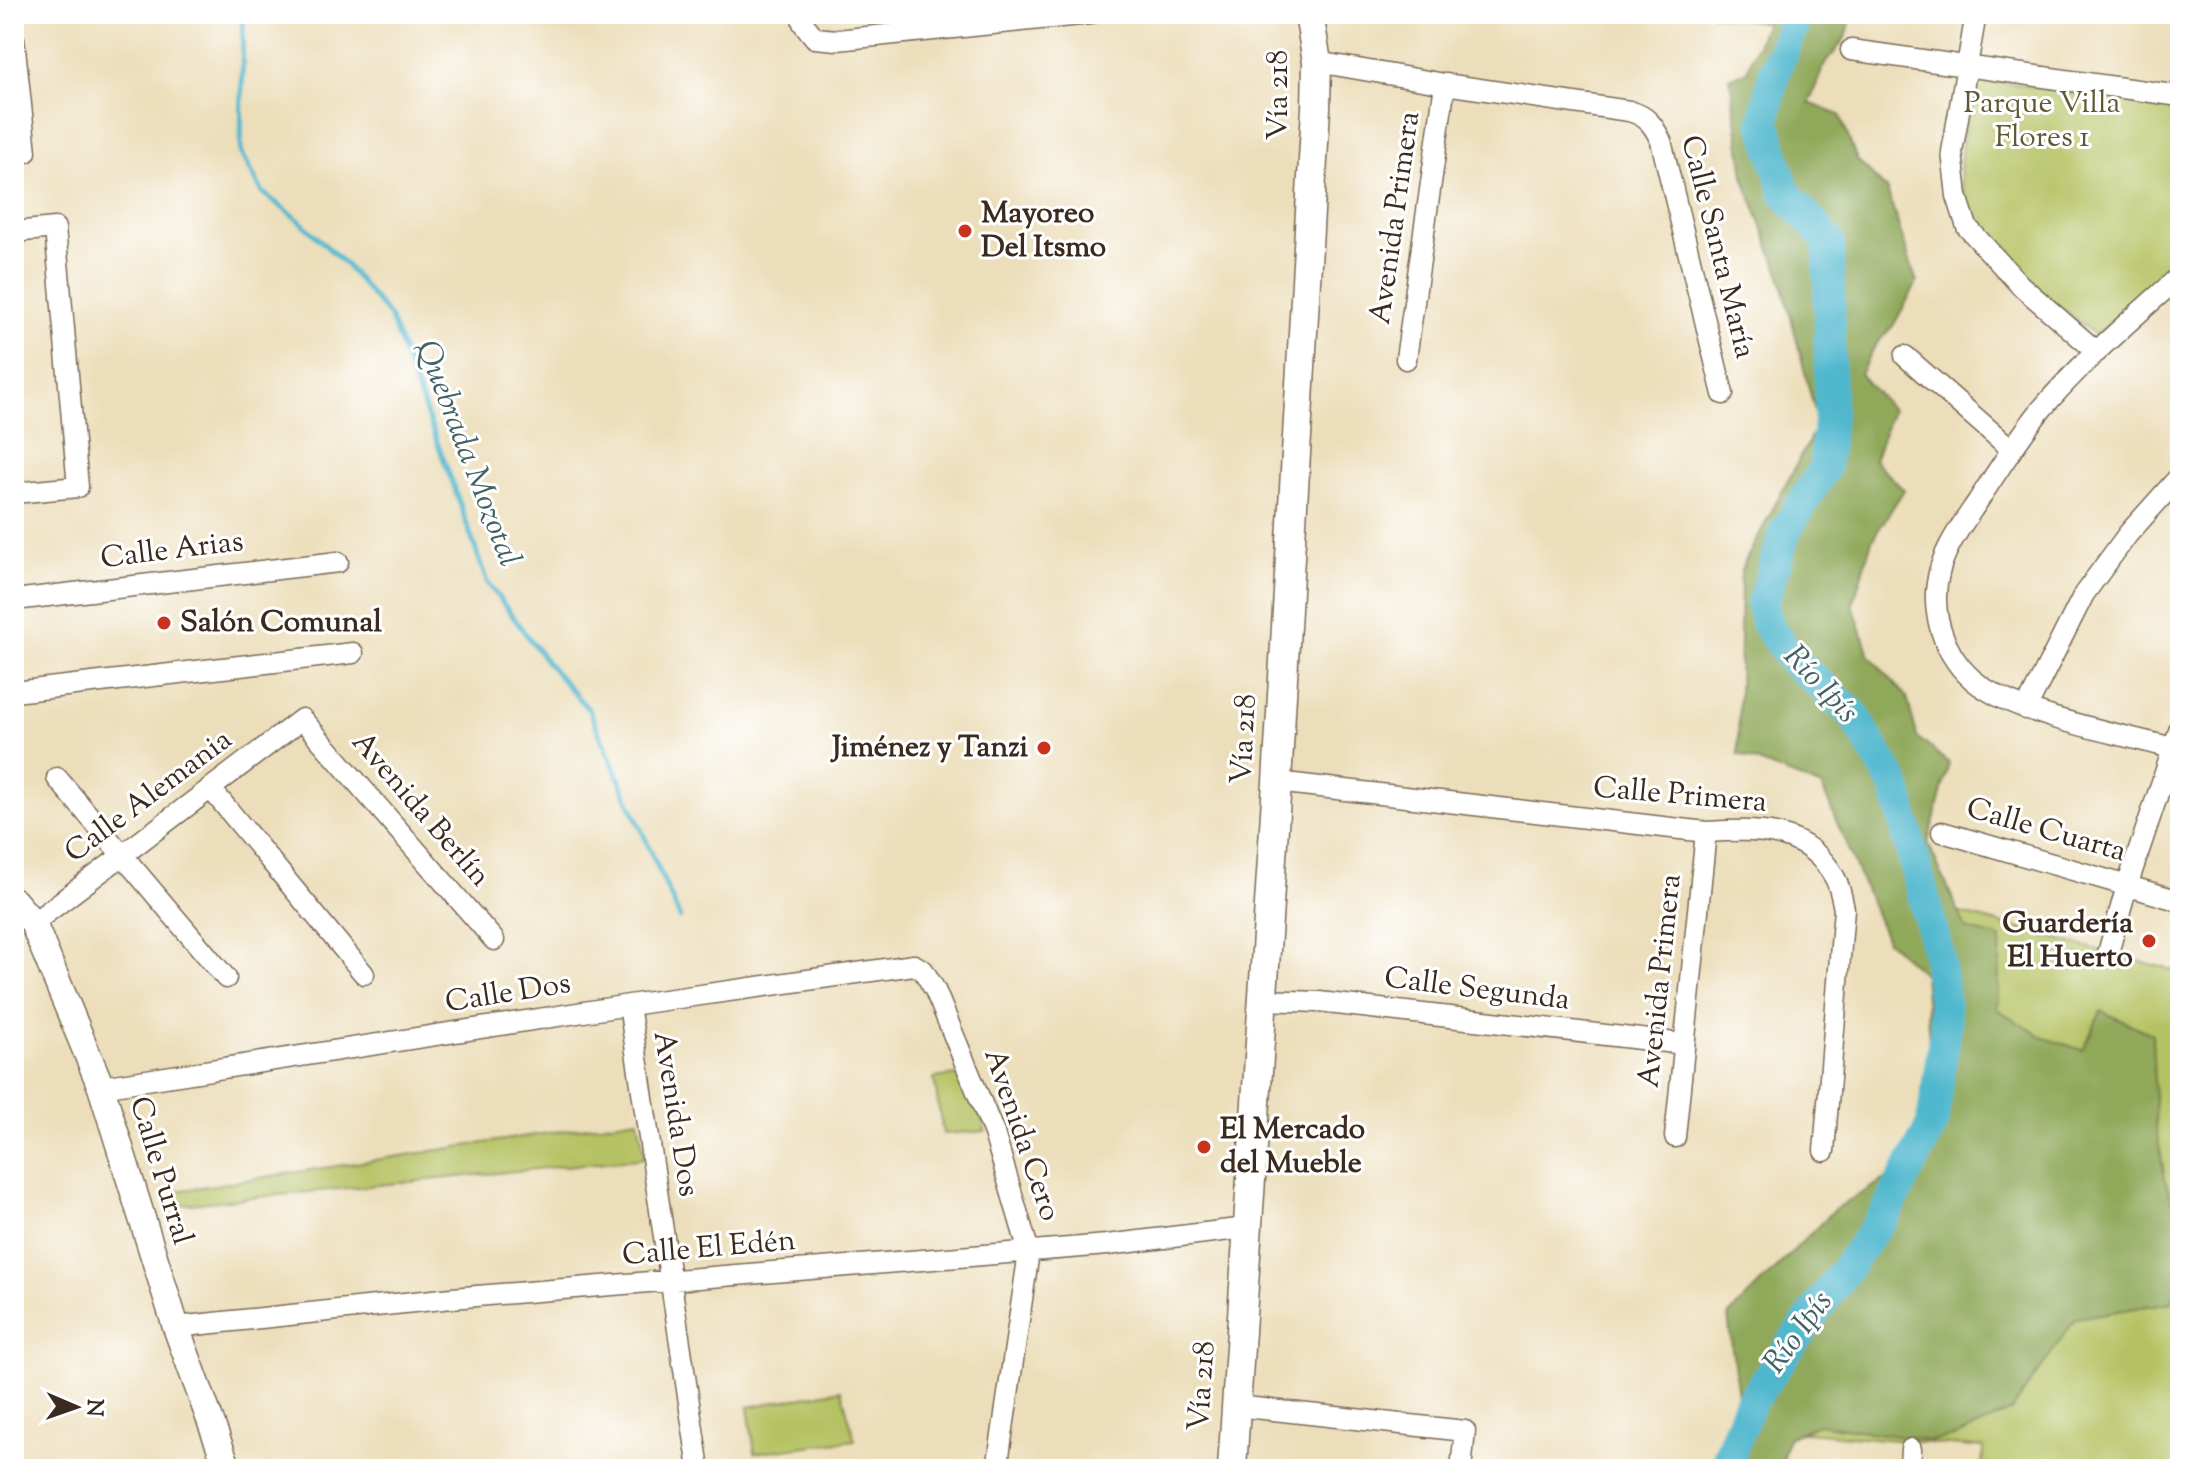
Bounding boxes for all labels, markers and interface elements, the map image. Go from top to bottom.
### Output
street label: Vía 218 [1258,50,1301,140]
park label: Parque Villa Flores 1 [1964,83,2121,160]
street label: Avenida Primera [1360,109,1432,327]
street label: Calle Santa María [1668,131,1766,363]
place label: Mayoreo Del Itsmo [981,193,1106,270]
marker: Mayoreo Del Itsmo [956,222,974,240]
water label: Quebrada Mozotal [403,334,531,574]
street label: Calle Arias [98,521,246,581]
place label: Salón Comunal [180,602,382,645]
marker: Salón Comunal [155,614,173,632]
water label: Río Ipís [1772,636,1868,734]
street label: Vía 218 [1221,693,1269,785]
street label: Calle Alemania [56,720,242,874]
street label: Avenida Berlín [340,723,500,897]
place label: Jiménez y Tanzi [830,727,1028,770]
marker: Jiménez y Tanzi [1035,739,1053,757]
street label: Calle Primera [1591,767,1769,825]
street label: Calle Cuarta [1961,788,2131,874]
street label: Avenida Primera [1628,872,1694,1090]
place label: Guardería El Huerto [2002,903,2133,980]
marker: Guardería El Huerto [2140,932,2158,950]
street label: Calle Segunda [1382,957,1572,1023]
street label: Calle Dos [442,963,574,1025]
street label: Avenida Dos [641,1028,709,1200]
street label: Avenida Cero [971,1043,1071,1227]
street label: Calle Purral [117,1092,203,1250]
place label: El Mercado del Mueble [1220,1109,1365,1186]
marker: El Mercado del Mueble [1195,1138,1213,1156]
street label: Calle El Edén [621,1220,798,1278]
water label: Río Ipís [1753,1282,1845,1384]
street label: Vía 218 [1178,1339,1228,1433]
north arrow [36,1367,116,1447]
text: N [77,1398,109,1417]

